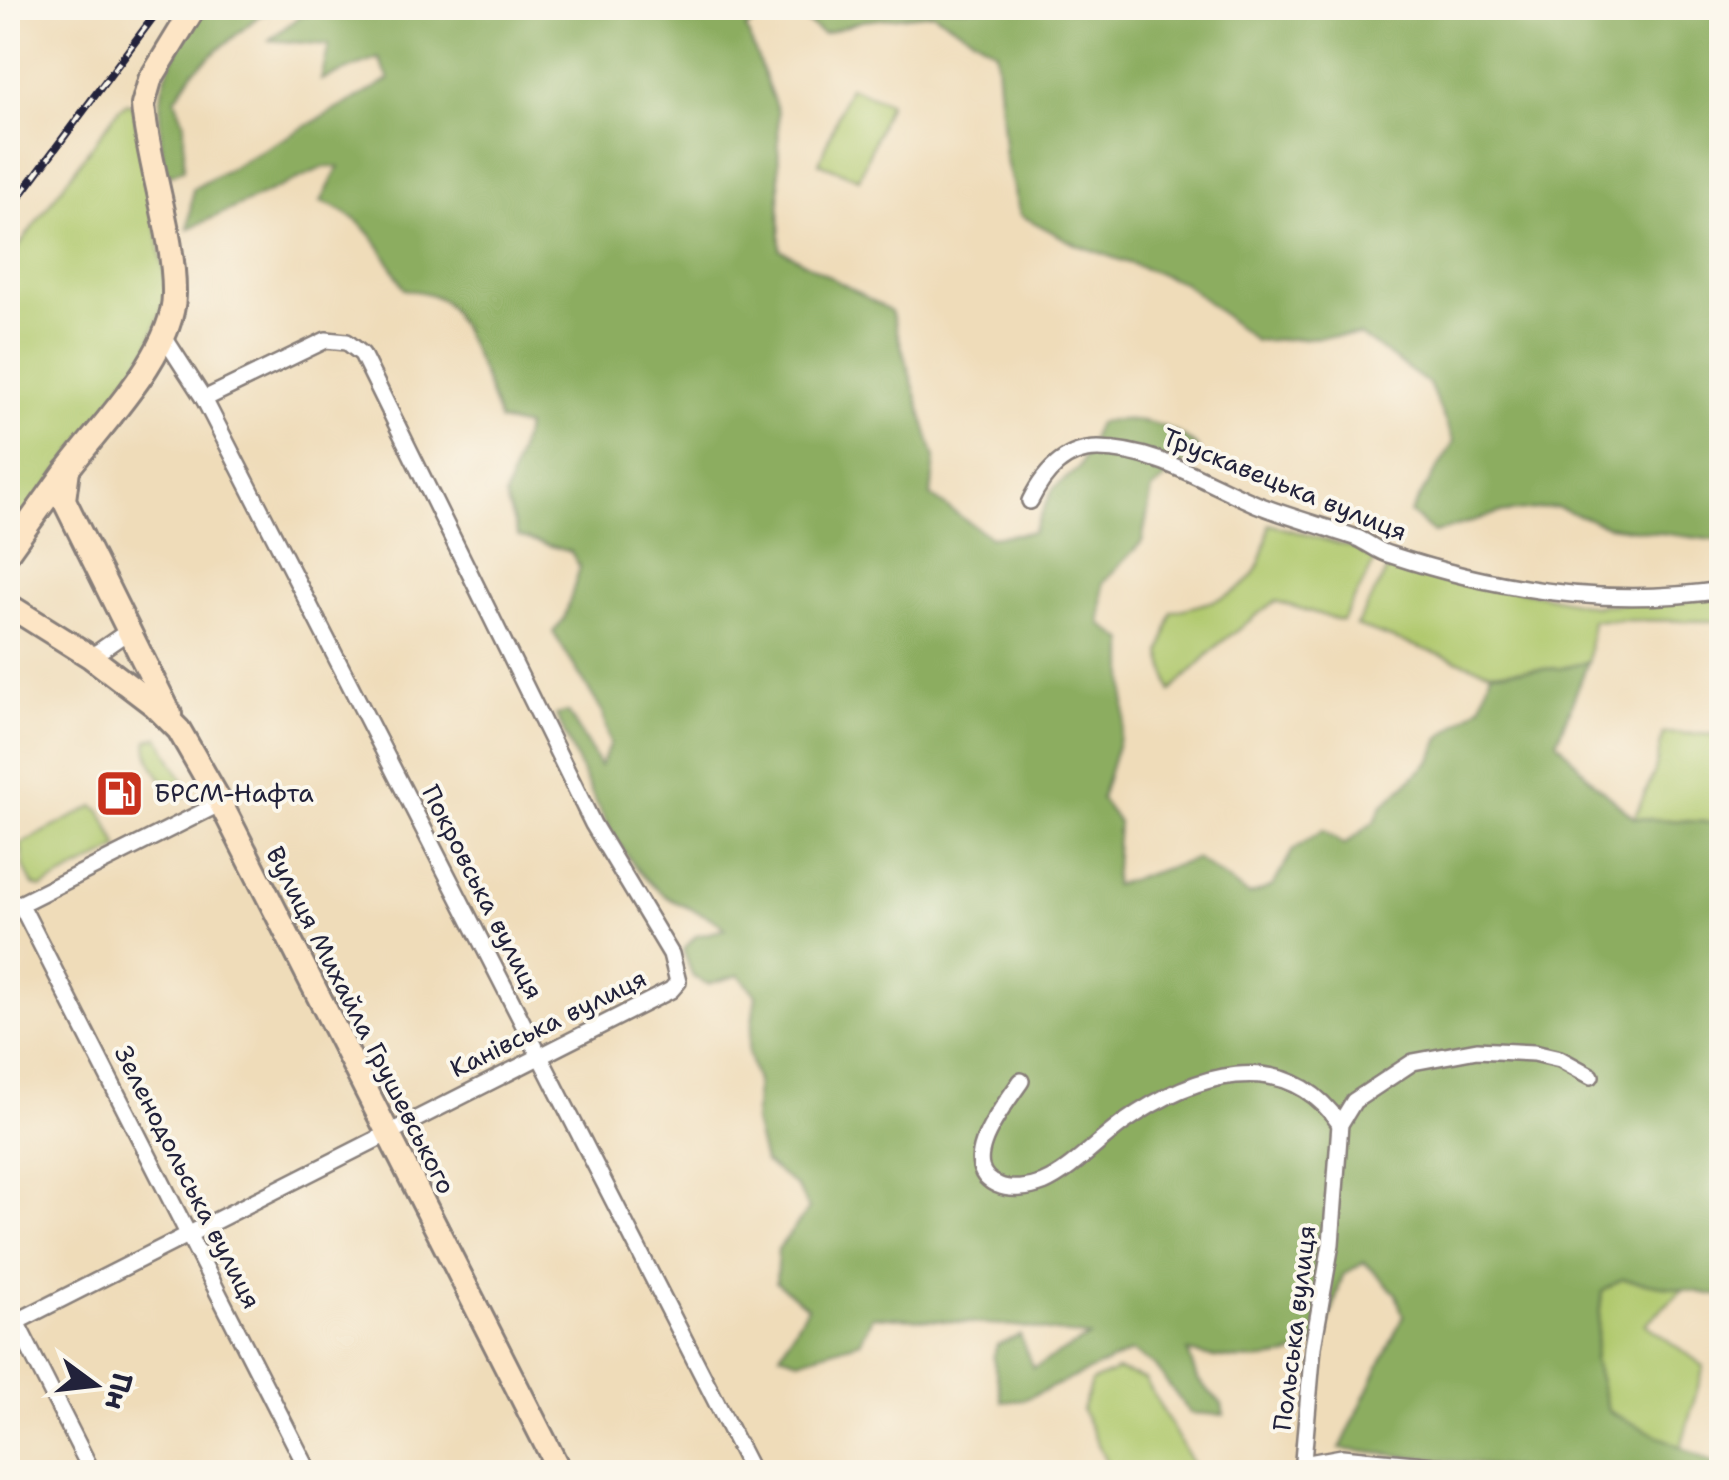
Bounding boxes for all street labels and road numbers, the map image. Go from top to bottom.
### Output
street label: Трускавецька вулиця [1158,419,1412,549]
street label: Покровська вулиця [414,779,552,1005]
street label: Вулиця Михайла Грушевського [258,840,464,1200]
street label: Канівська вулиця [444,961,652,1085]
street label: Зеленодольська вулиця [107,1040,269,1314]
street label: Польська вулиця [1265,1223,1323,1433]

